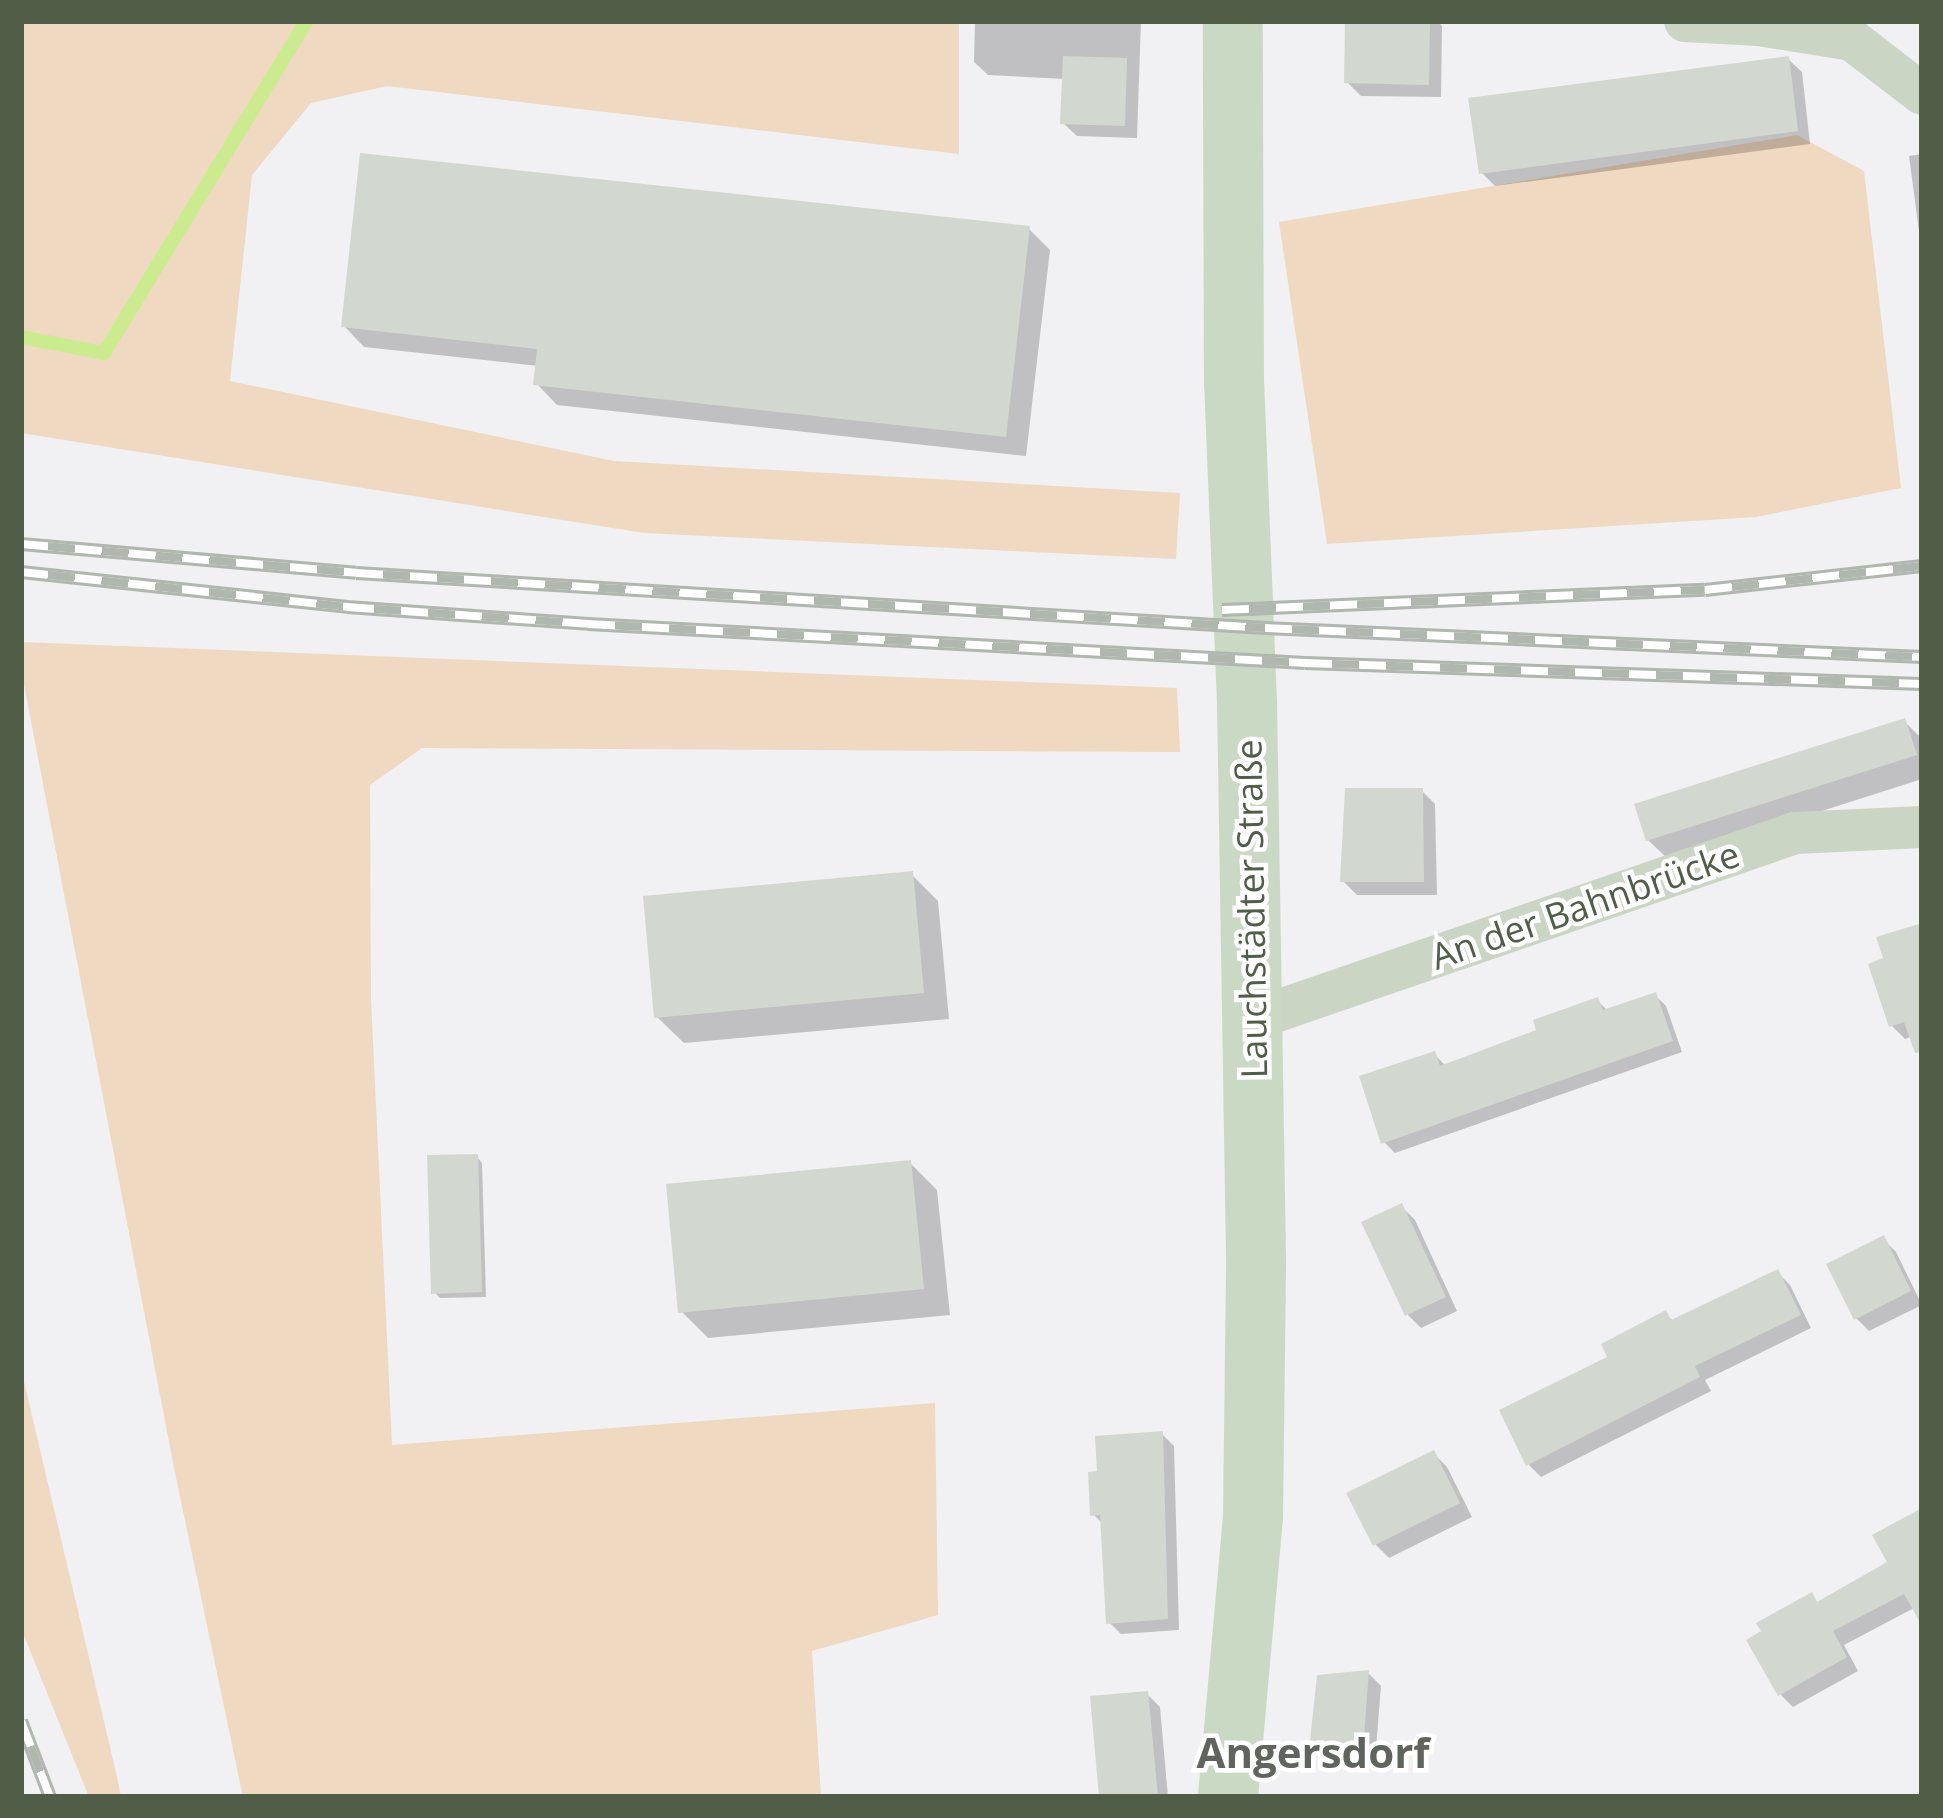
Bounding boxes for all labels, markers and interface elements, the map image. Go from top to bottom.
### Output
street label: Lauchstädter Straße [1226,739,1276,1079]
street label: An der Bahnbrücke [1425,832,1745,978]
district label: Angersdorf [1197,1727,1429,1777]

